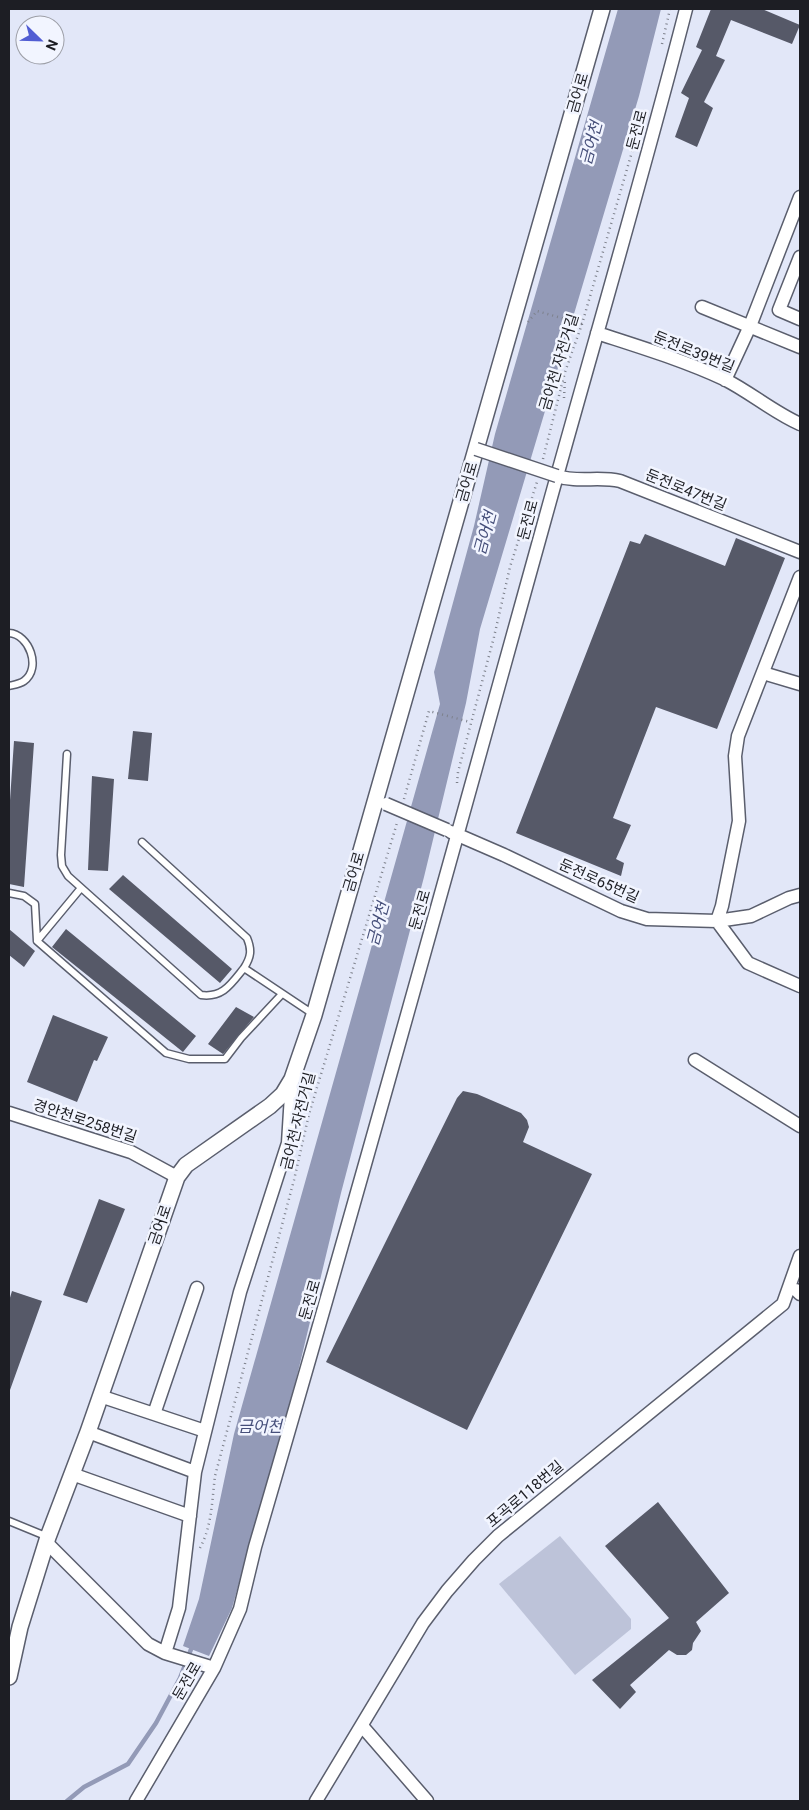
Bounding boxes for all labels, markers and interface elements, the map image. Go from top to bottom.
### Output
north arrow [15,15,65,65]
text: N [43,37,61,53]
street label: 금어로 [564,71,592,115]
street label: 둔전로 [623,108,651,152]
water label: 금어천 [576,117,606,167]
street label: 금어천 자전거길 [536,311,582,413]
street label: 둔전로39번길 [651,328,737,376]
street label: 금어로 [453,460,481,504]
street label: 둔전로47번길 [643,466,729,514]
street label: 둔전로 [514,498,542,542]
water label: 금어천 [470,507,500,557]
street label: 금어로 [340,850,368,894]
street label: 둔전로65번길 [556,855,642,907]
street label: 둔전로 [406,888,434,932]
water label: 금어천 [363,898,393,948]
street label: 금어천 자전거길 [277,1070,319,1172]
street label: 경안천로258번길 [31,1096,139,1146]
street label: 금어로 [145,1202,175,1248]
street label: 둔전로 [296,1278,324,1322]
water label: 금어천 [238,1417,284,1436]
street label: 포곡로118번길 [483,1457,567,1531]
street label: 둔전로 [169,1659,205,1703]

